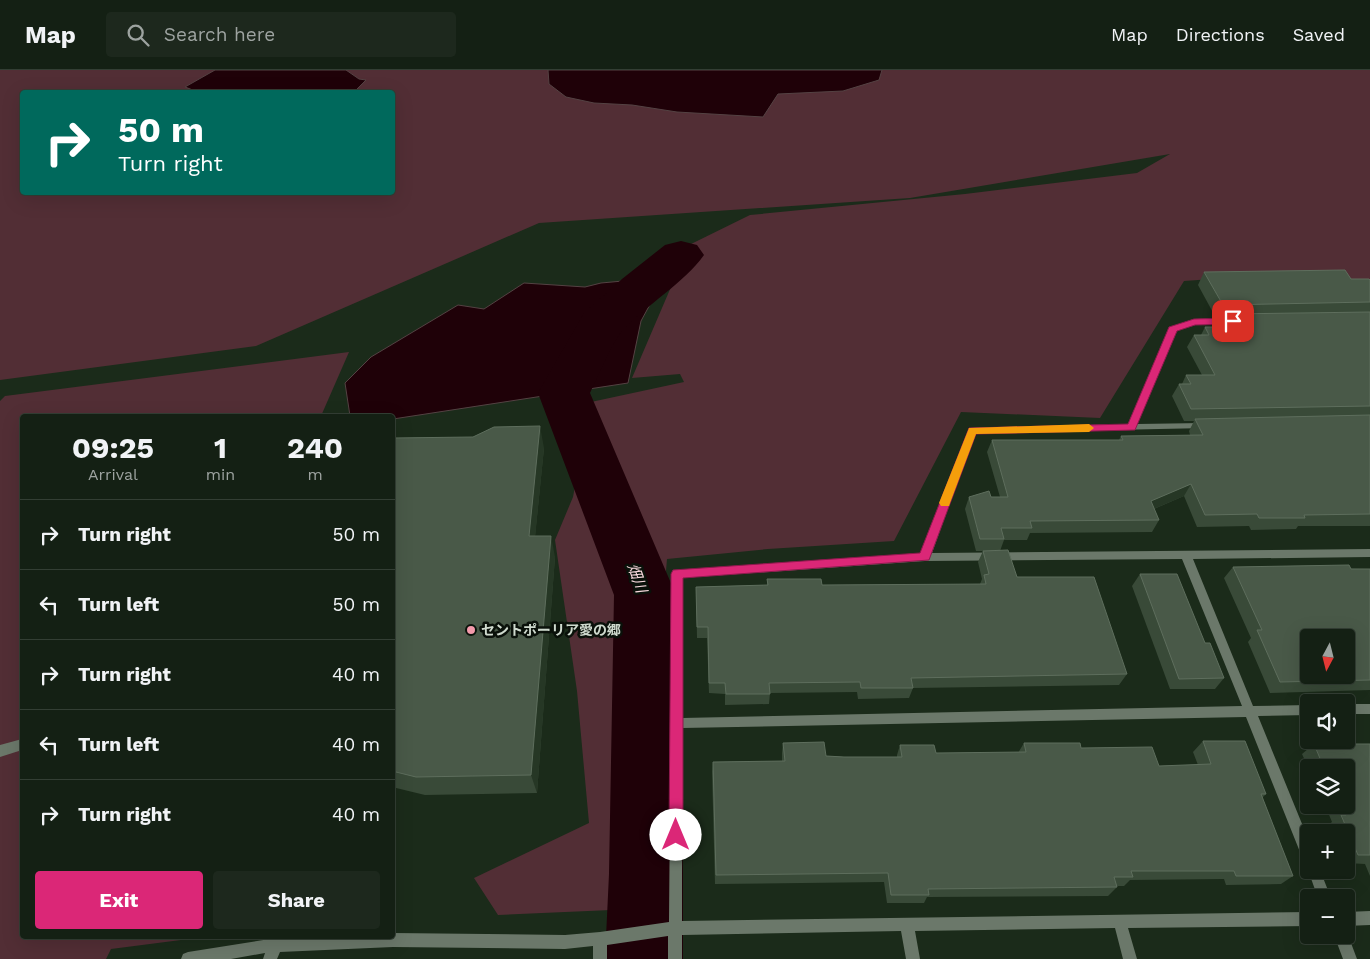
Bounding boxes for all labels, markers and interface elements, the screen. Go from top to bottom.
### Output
search box [106,12,456,57]
text: Map [25,21,76,49]
icon: search [124,21,152,49]
text: Search here [164,23,275,46]
text: Map [1111,24,1148,45]
text: Directions [1176,24,1265,45]
text: Saved [1293,24,1345,45]
text: 50 m [118,109,204,151]
icon: right [35,110,100,175]
text: Turn right [118,151,223,176]
pin [1212,300,1254,342]
icon: arrive [1219,307,1247,335]
text: 09:25 [72,430,154,465]
text: 1 [214,430,227,465]
text: 240 [287,430,343,465]
text: Arrival [88,465,138,484]
text: min [206,465,235,484]
text: m [307,465,323,484]
icon: right [35,521,63,549]
text: Turn right [78,523,171,546]
text: 50 m [333,523,380,546]
water label: 畑川 [623,561,651,597]
icon: left [35,591,63,619]
text: Turn left [78,593,159,616]
text: 50 m [333,593,380,616]
place label: セントポーリア愛の郷 [481,622,621,638]
marker: セントポーリア愛の郷 [465,624,477,636]
north arrow [1300,629,1355,684]
map controls [1300,629,1355,944]
icon: right [35,661,63,689]
text: Turn right [78,663,171,686]
text: 40 m [332,663,380,686]
button: sound [1300,694,1355,749]
icon: left [35,731,63,759]
text: Turn left [78,733,159,756]
text: 40 m [332,733,380,756]
button: layers [1300,759,1355,814]
icon: right [35,801,63,829]
text: Turn right [78,803,171,826]
text: 40 m [332,803,380,826]
position arrow [649,808,701,860]
button: + [1300,824,1355,879]
button: Exit [35,871,203,929]
button: Share [213,871,380,929]
button: − [1300,889,1355,944]

